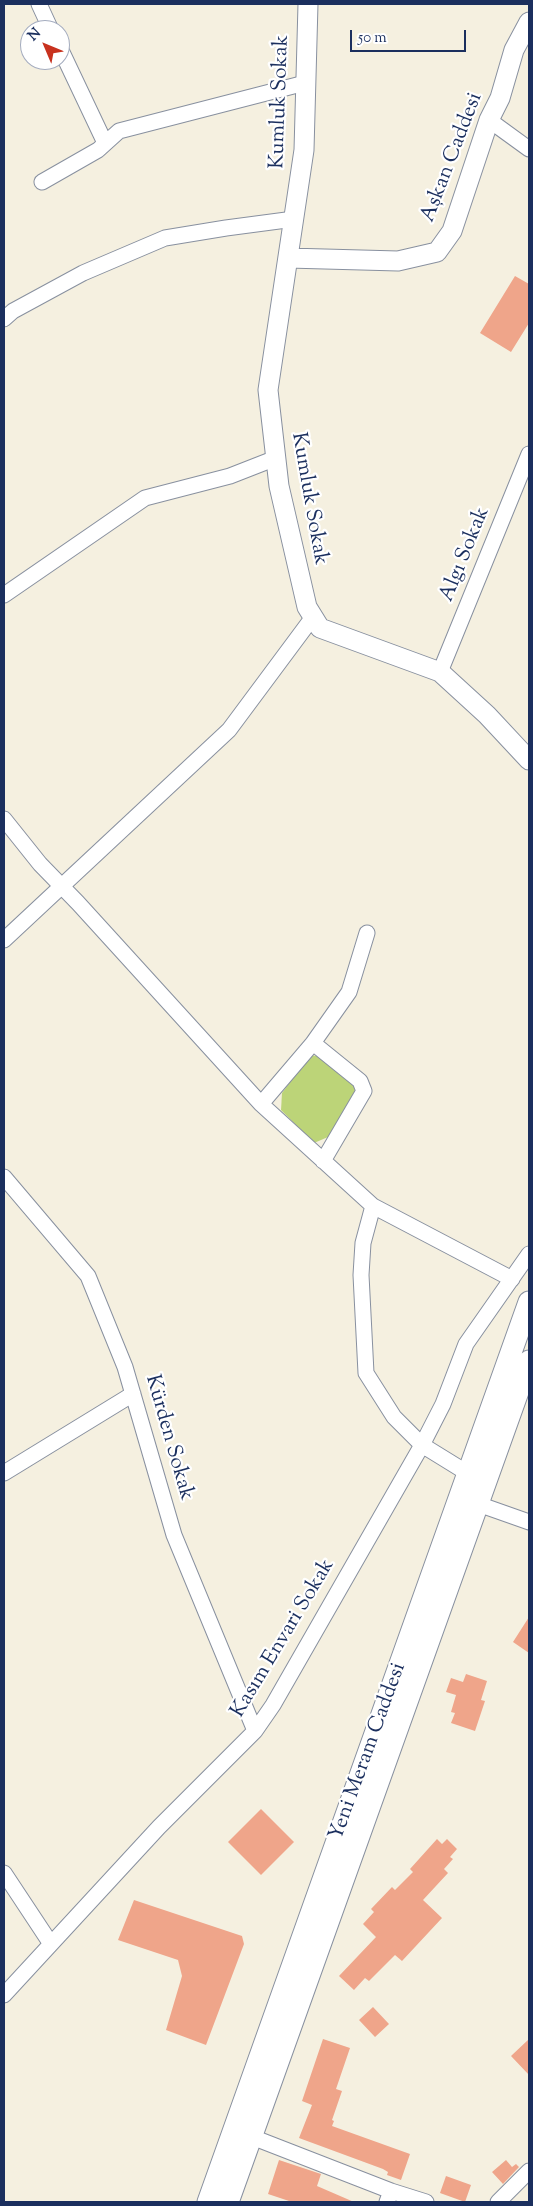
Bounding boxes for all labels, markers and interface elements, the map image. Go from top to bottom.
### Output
north arrow [20,20,70,70]
scale bar [353,20,469,52]
text: N [24,24,46,46]
text: 50 m [358,28,387,49]
street label: Kumluk Sokak [266,35,296,169]
street label: Aşkan Caddesi [417,90,489,226]
street label: Kumluk Sokak [284,431,332,567]
street label: Algı Sokak [436,504,496,606]
street label: Kürden Sokak [138,1372,198,1504]
street label: Kasım Envari Sokak [227,1555,341,1723]
street label: Yeni Meram Caddesi [325,1660,413,1844]

